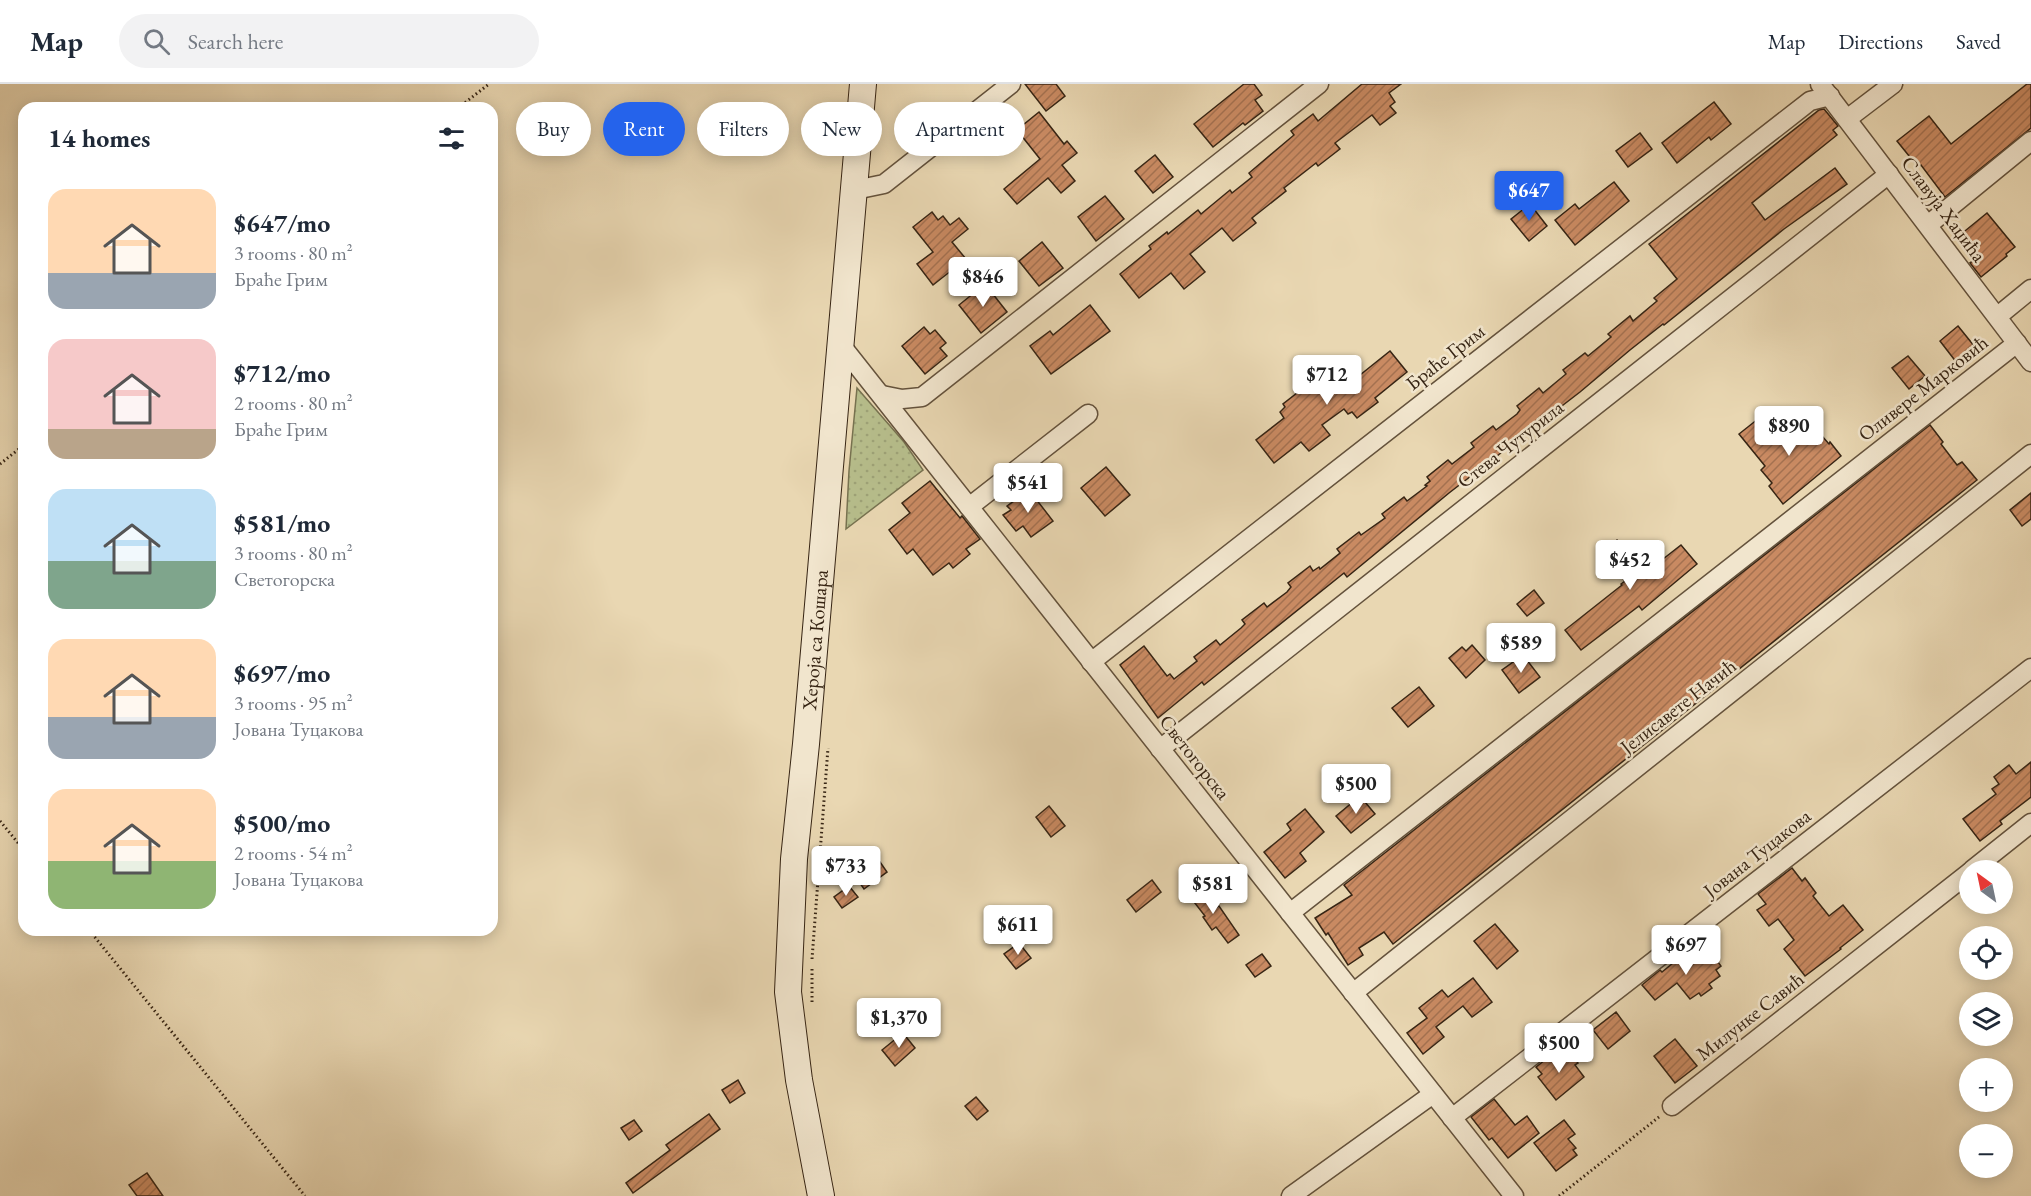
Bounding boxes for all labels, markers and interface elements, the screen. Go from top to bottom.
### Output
search box [119,14,539,68]
text: Map [30,23,83,59]
icon: search [140,25,173,58]
text: Search here [188,27,283,56]
text: Map [1768,28,1805,55]
text: Directions [1838,28,1923,55]
text: Saved [1956,28,2001,55]
chip: Buy [516,102,591,156]
chip: Rent [603,102,685,156]
chip: Filters [697,102,789,156]
chip: New [801,102,882,156]
chip: Apartment [894,102,1025,156]
text: 14 homes [48,121,150,155]
icon: filters [435,122,468,155]
street label: Славуја Хаџића [1896,151,1992,267]
pin: $647 [1493,171,1565,222]
text: $647 [1509,177,1549,203]
text: $647/mo [234,206,330,240]
icon: home [96,213,168,285]
text: 3 rooms · 80 m² [234,240,353,266]
pin: $846 [947,257,1019,308]
text: $846 [963,263,1003,289]
text: Браће Грим [234,266,328,292]
street label: Браће Грим [1400,318,1490,396]
street label: Оливере Марковић [1853,329,1993,447]
pin: $712 [1291,355,1363,406]
text: $712/mo [234,356,330,390]
text: $712 [1307,361,1347,387]
icon: home [96,363,168,435]
text: 2 rooms · 80 m² [234,390,353,416]
street label: Стева Чутурила [1451,394,1569,494]
pin: $890 [1753,406,1825,457]
text: $890 [1769,412,1809,438]
text: Браће Грим [234,416,328,442]
pin: $541 [992,463,1064,514]
text: $541 [1008,469,1048,495]
text: $581/mo [234,506,330,540]
icon: home [96,513,168,585]
text: 3 rooms · 80 m² [234,540,353,566]
pin: $452 [1594,540,1666,591]
text: $452 [1610,546,1650,572]
text: Светогорска [234,566,335,592]
street label: Хероја са Кошара [796,568,834,712]
pin: $589 [1485,623,1557,674]
text: $589 [1501,629,1541,655]
street label: Јелисавете Начић [1613,652,1741,761]
text: $697/mo [234,656,330,690]
icon: home [96,663,168,735]
text: 3 rooms · 95 m² [234,690,353,716]
street label: Светогорска [1154,709,1236,805]
text: Јована Туцакова [234,716,364,742]
pin: $500 [1320,764,1392,815]
text: $500 [1336,770,1376,796]
street label: Јована Туцакова [1696,803,1816,904]
text: $500/mo [234,806,330,840]
icon: home [96,813,168,885]
text: 2 rooms · 54 m² [234,840,353,866]
pin: $733 [810,846,882,897]
text: $733 [826,852,866,878]
north arrow [1959,860,2013,914]
map controls [1959,860,2013,1178]
pin: $581 [1177,864,1249,915]
text: Јована Туцакова [234,866,364,892]
text: $581 [1193,870,1233,896]
pin: $611 [982,905,1054,956]
text: $611 [998,911,1038,937]
pin: $697 [1650,925,1722,976]
button: locate [1959,926,2013,980]
text: $697 [1666,931,1706,957]
street label: Милунке Савић [1691,966,1809,1066]
button: layers [1959,992,2013,1046]
pin: $1,370 [850,998,948,1049]
text: $1,370 [871,1004,927,1030]
pin: $500 [1523,1023,1595,1074]
text: $500 [1539,1029,1579,1055]
button: + [1959,1058,2013,1112]
button: − [1959,1124,2013,1178]

